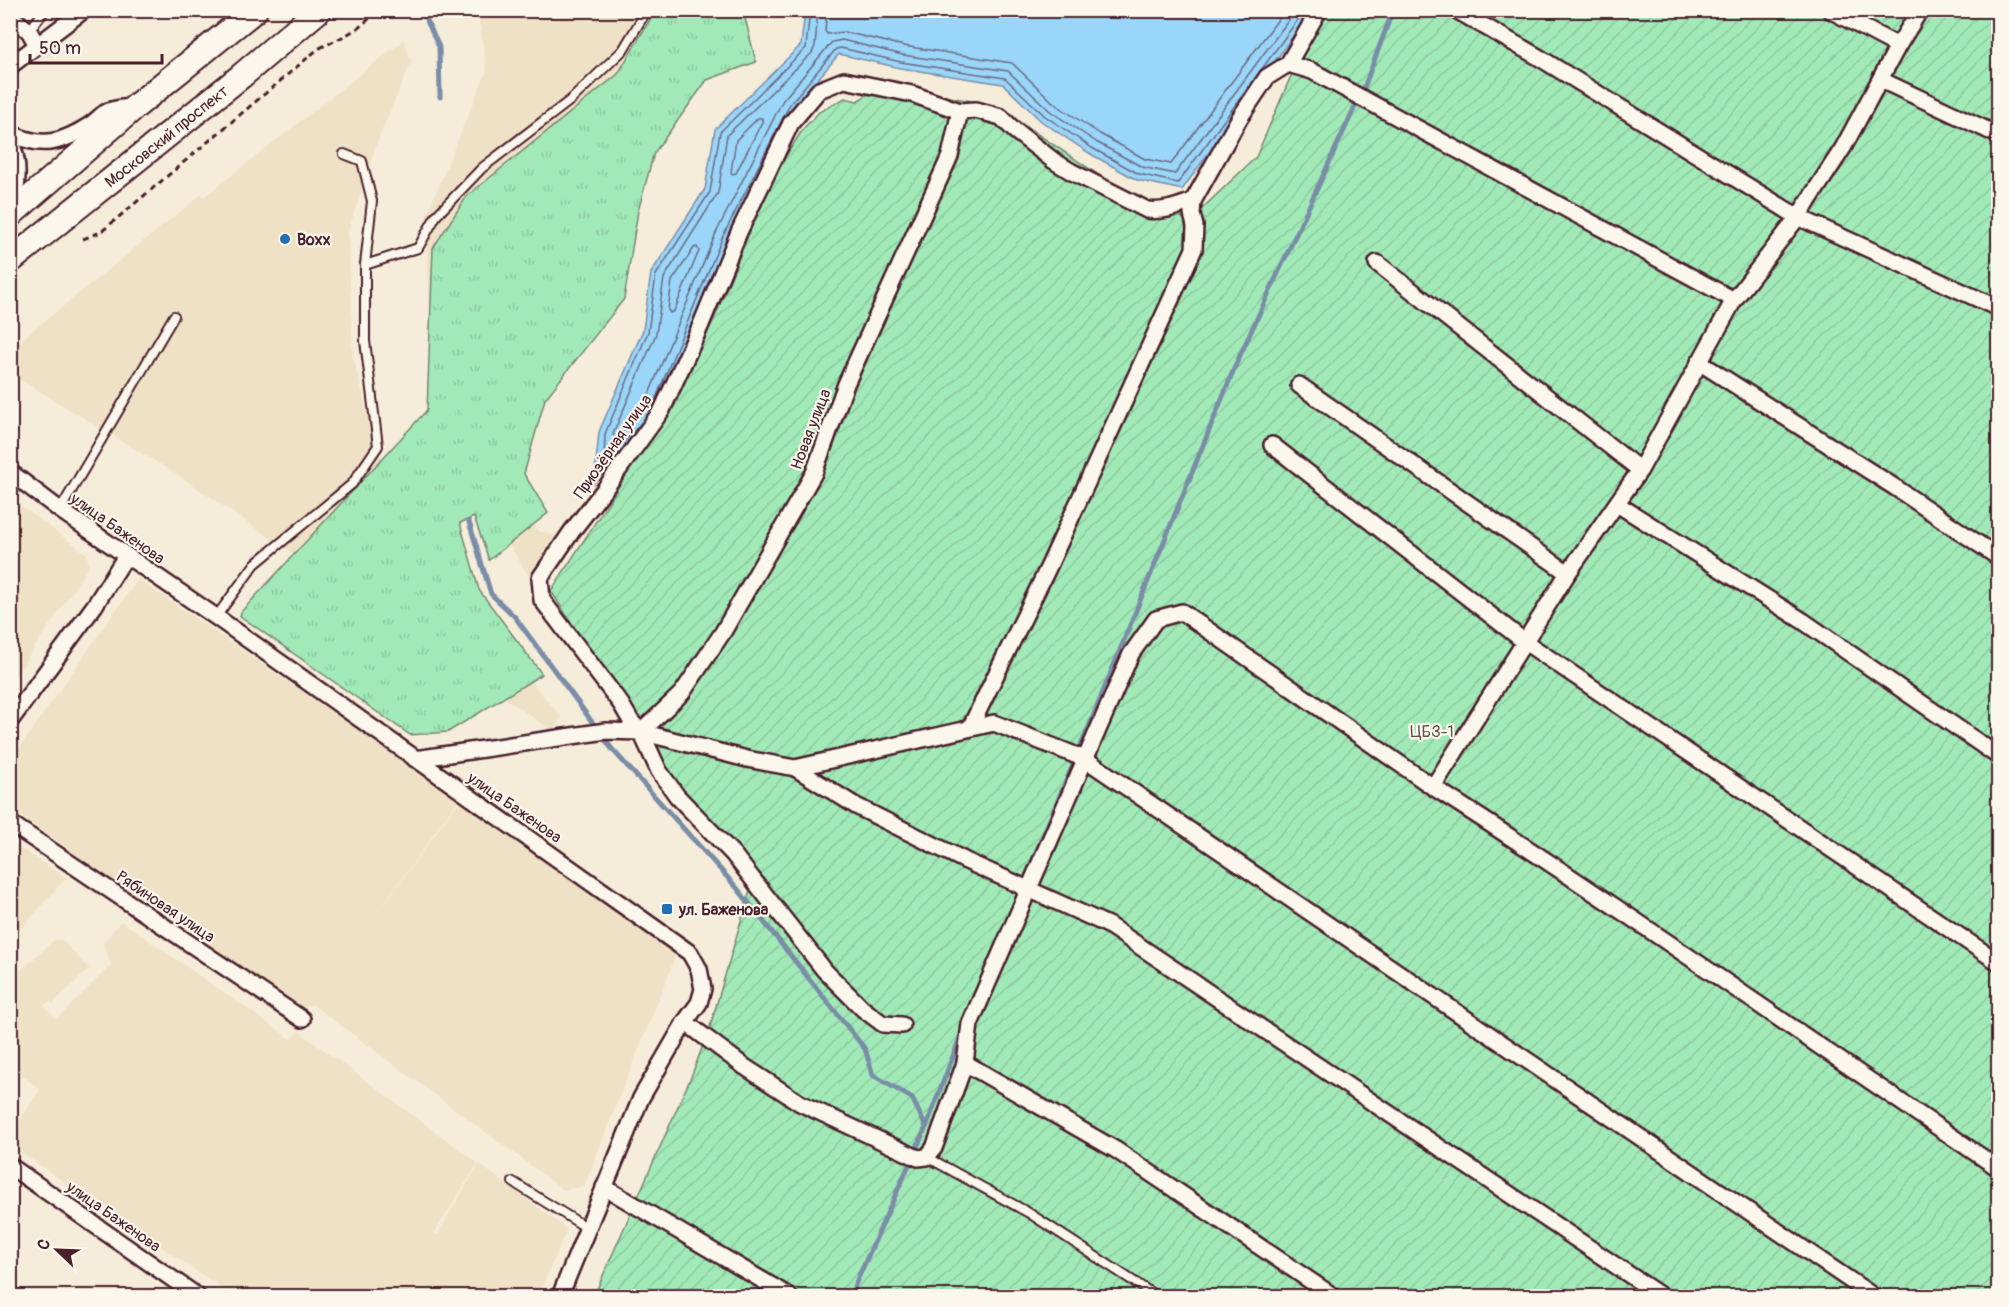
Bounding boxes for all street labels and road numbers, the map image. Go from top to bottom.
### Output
street label: Московский проспект [101,81,233,192]
street label: Новая улица [786,386,835,473]
street label: Приозёрная улица [569,390,656,503]
street label: улица Баженова [66,488,168,569]
street label: улица Баженова [463,767,565,848]
street label: Рябиновая улица [112,867,218,947]
street label: улица Баженова [62,1176,164,1257]

